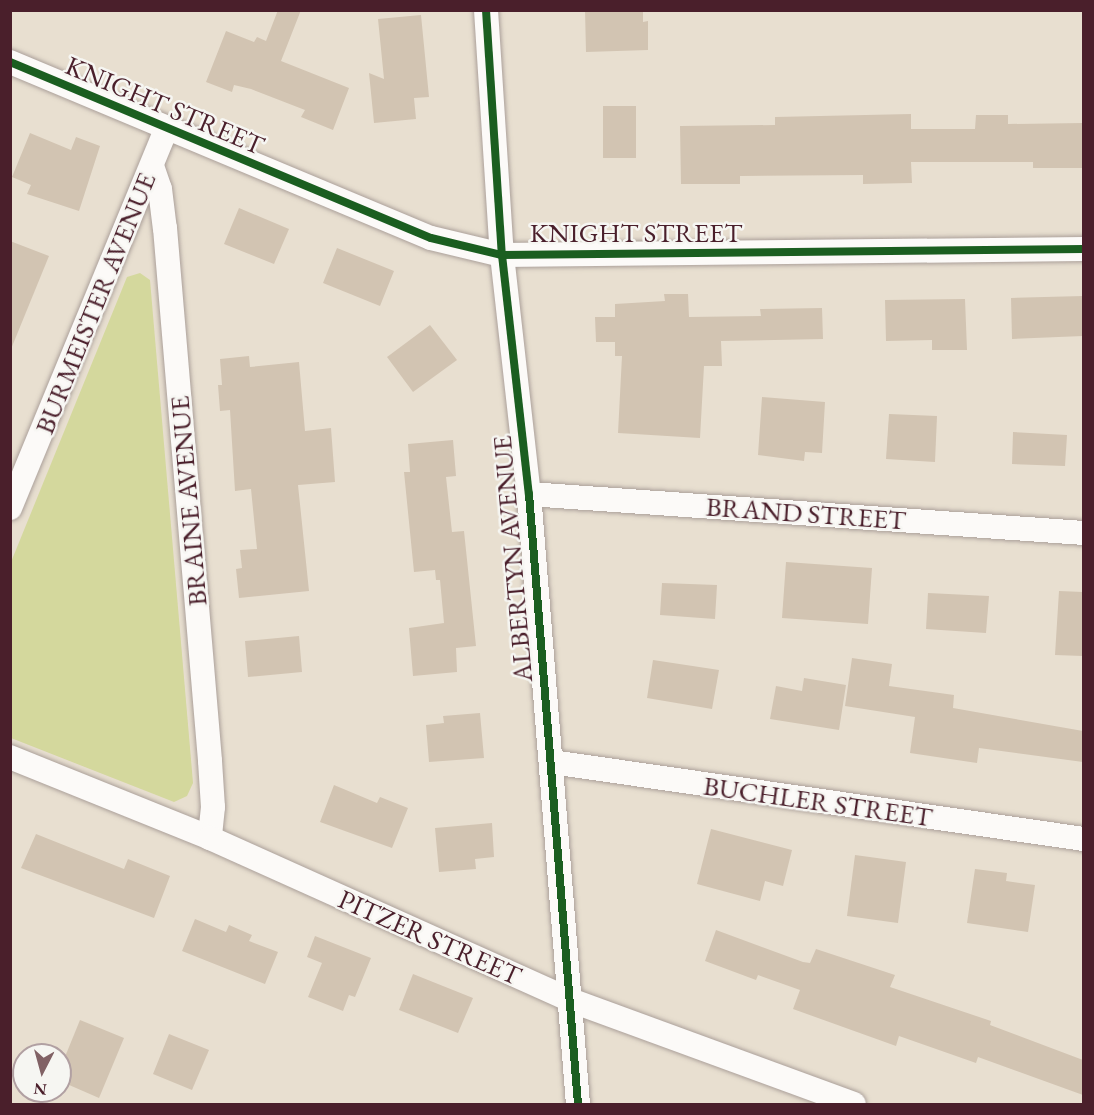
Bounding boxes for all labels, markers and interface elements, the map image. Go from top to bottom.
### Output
street label: KNIGHT STREET [61,49,269,161]
street label: BURMEISTER AVENUE [28,168,162,438]
street label: KNIGHT STREET [530,217,742,249]
street label: BRAINE AVENUE [163,395,213,607]
street label: ALBERTYN AVENUE [485,434,539,684]
street label: BRAND STREET [705,490,907,536]
street label: BUCHLER STREET [701,769,935,833]
street label: PITZER STREET [334,882,526,992]
north arrow [12,1043,72,1103]
text: N [33,1078,48,1101]

